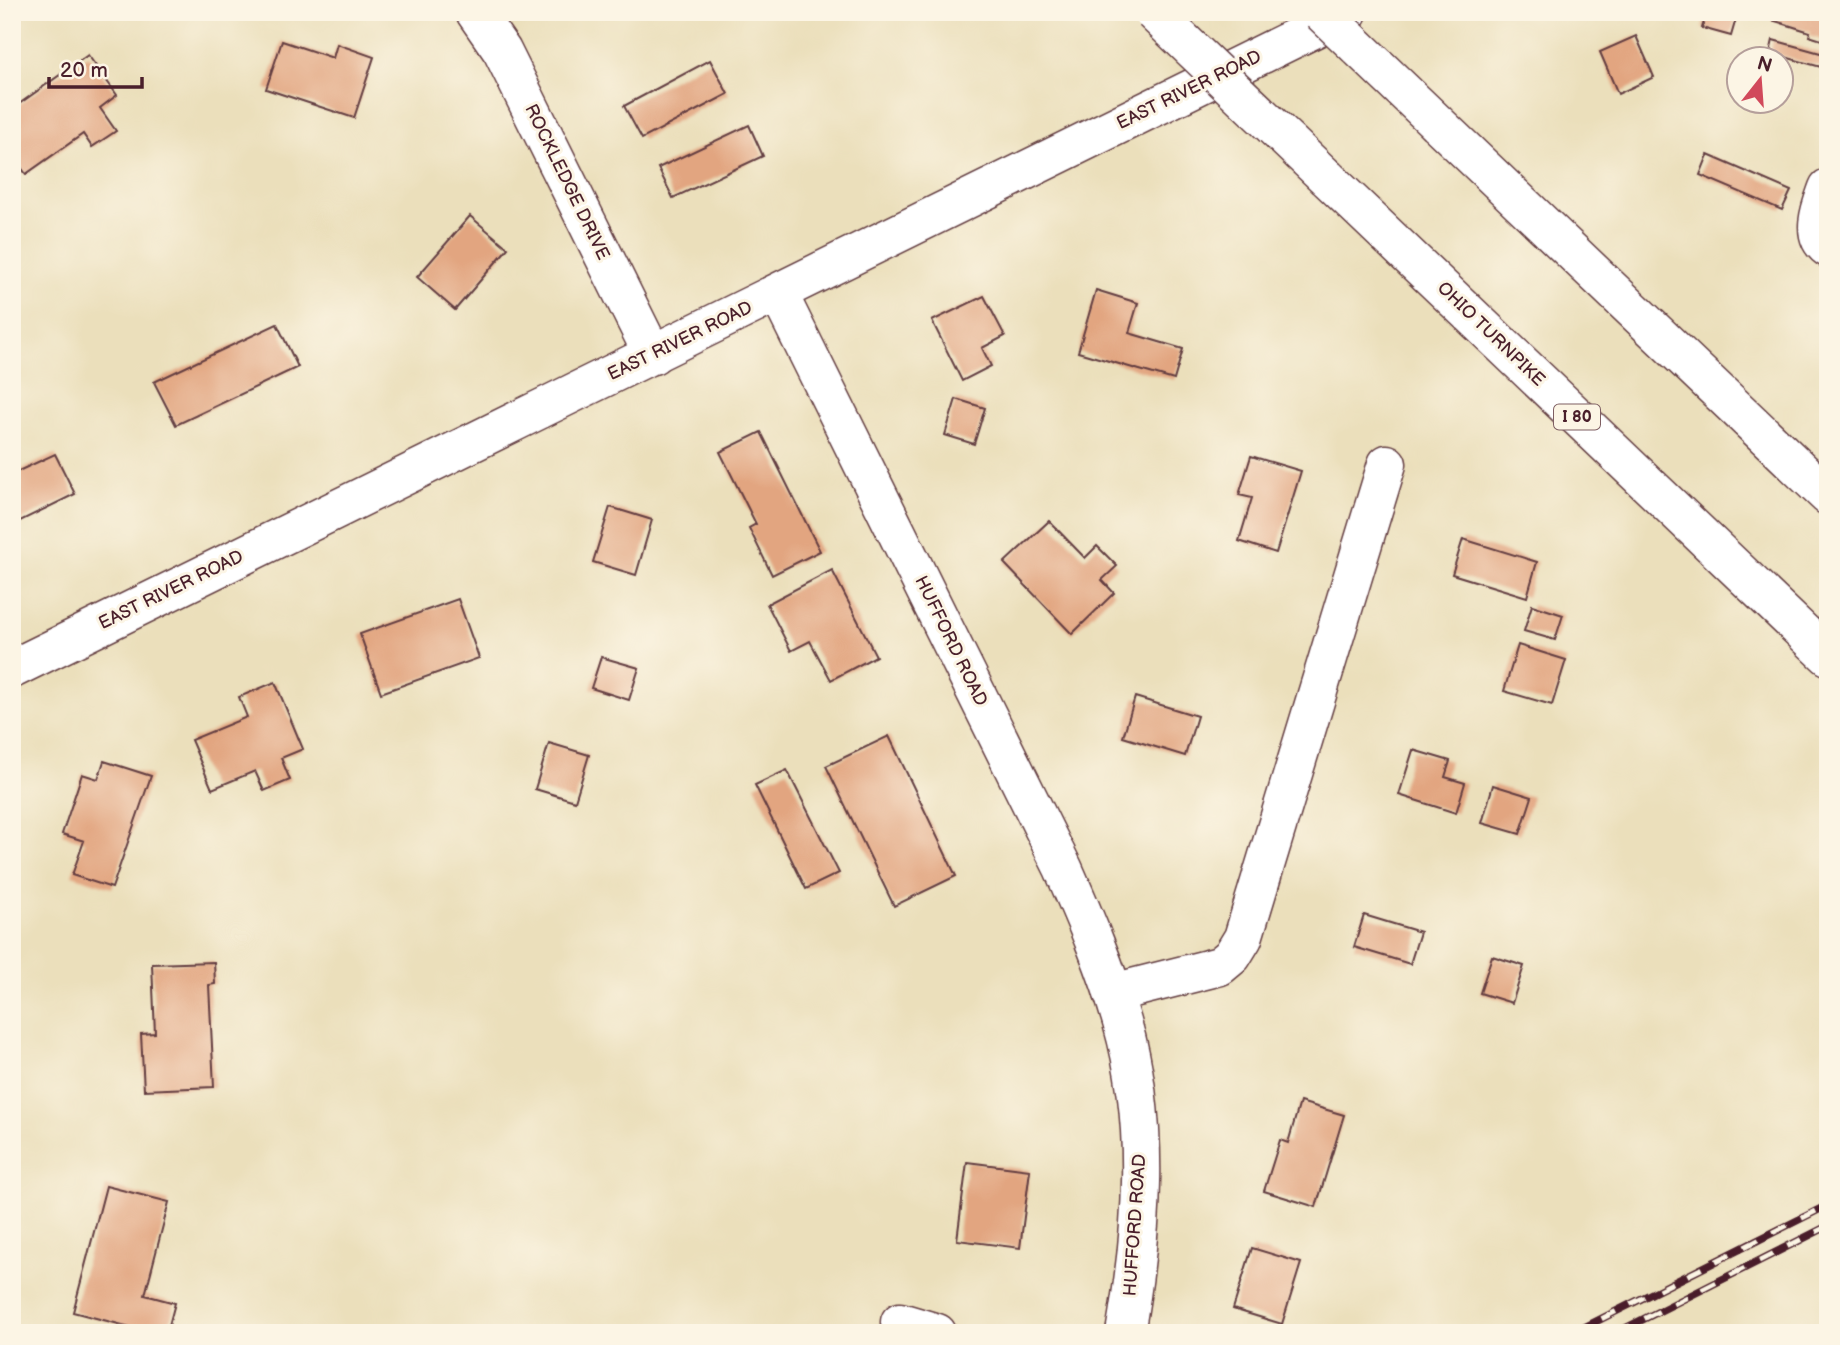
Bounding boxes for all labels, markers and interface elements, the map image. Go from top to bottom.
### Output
scale bar [49,46,142,90]
street label: EAST RIVER ROAD [1113,46,1265,134]
north arrow [1724,46,1794,116]
text: N [1754,52,1775,78]
text: 20 m [60,58,108,83]
street label: ROCKLEDGE DRIVE [520,101,614,263]
street label: OHIO TURNPIKE [1433,277,1549,391]
street label: EAST RIVER ROAD [604,297,756,385]
road number: I 80 [1554,404,1600,430]
street label: EAST RIVER ROAD [95,546,247,634]
street label: HUFFORD ROAD [910,572,992,710]
street label: HUFFORD ROAD [1120,1153,1150,1297]

